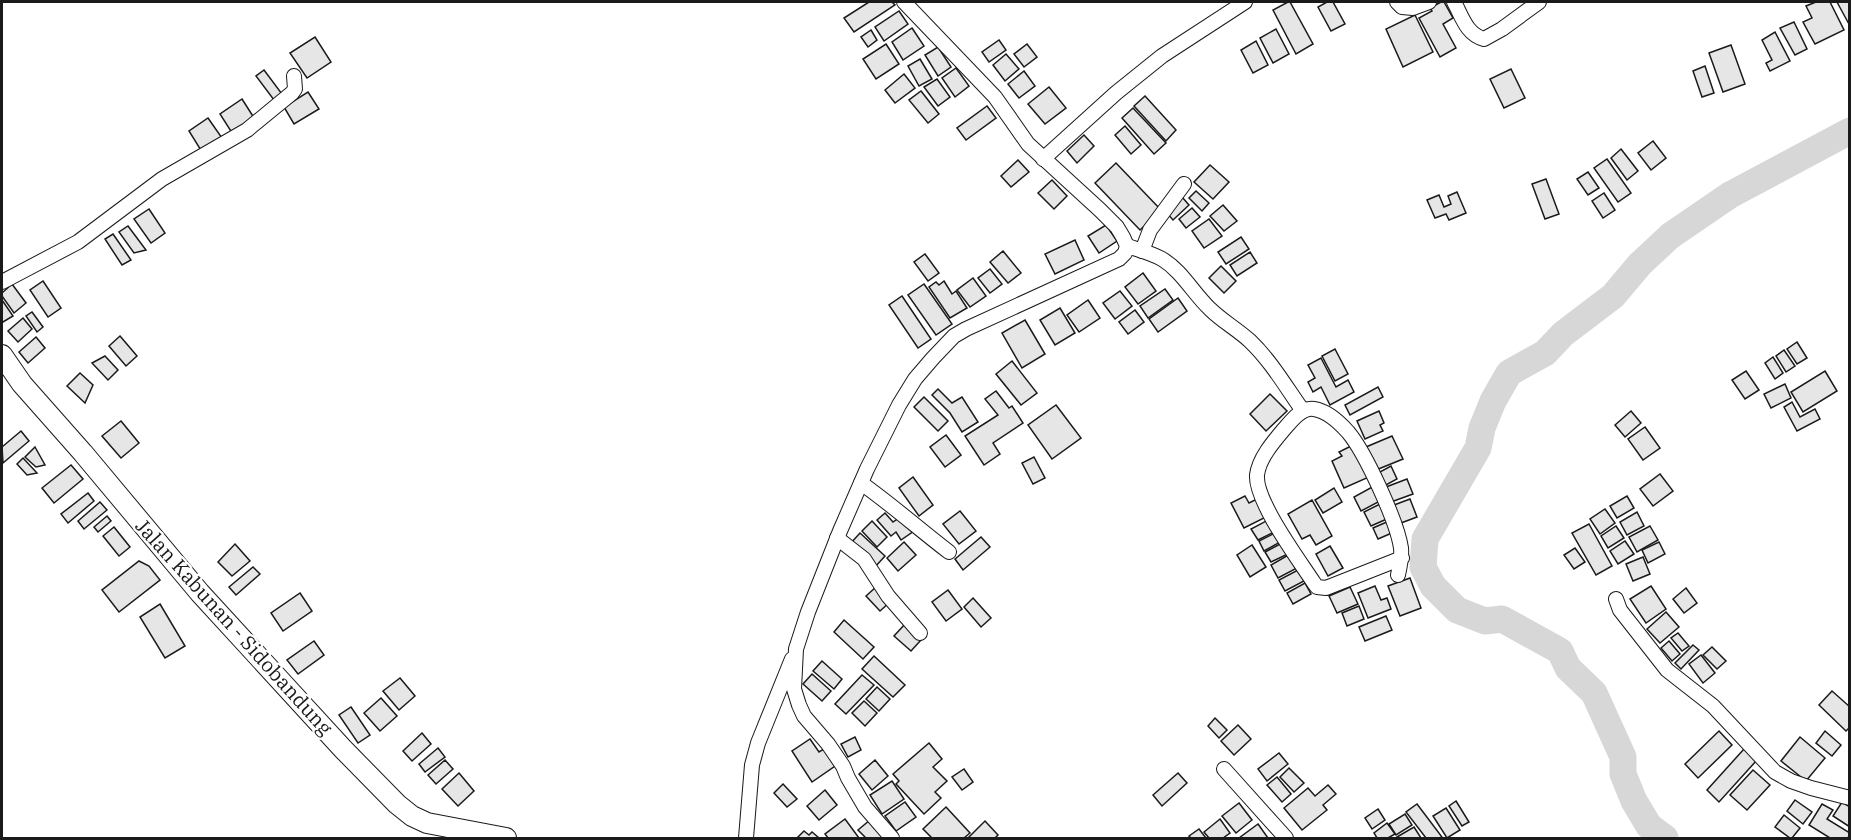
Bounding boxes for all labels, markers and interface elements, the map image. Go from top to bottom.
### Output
street label: Jalan Kabunan - Sidobandung [130,513,339,741]

